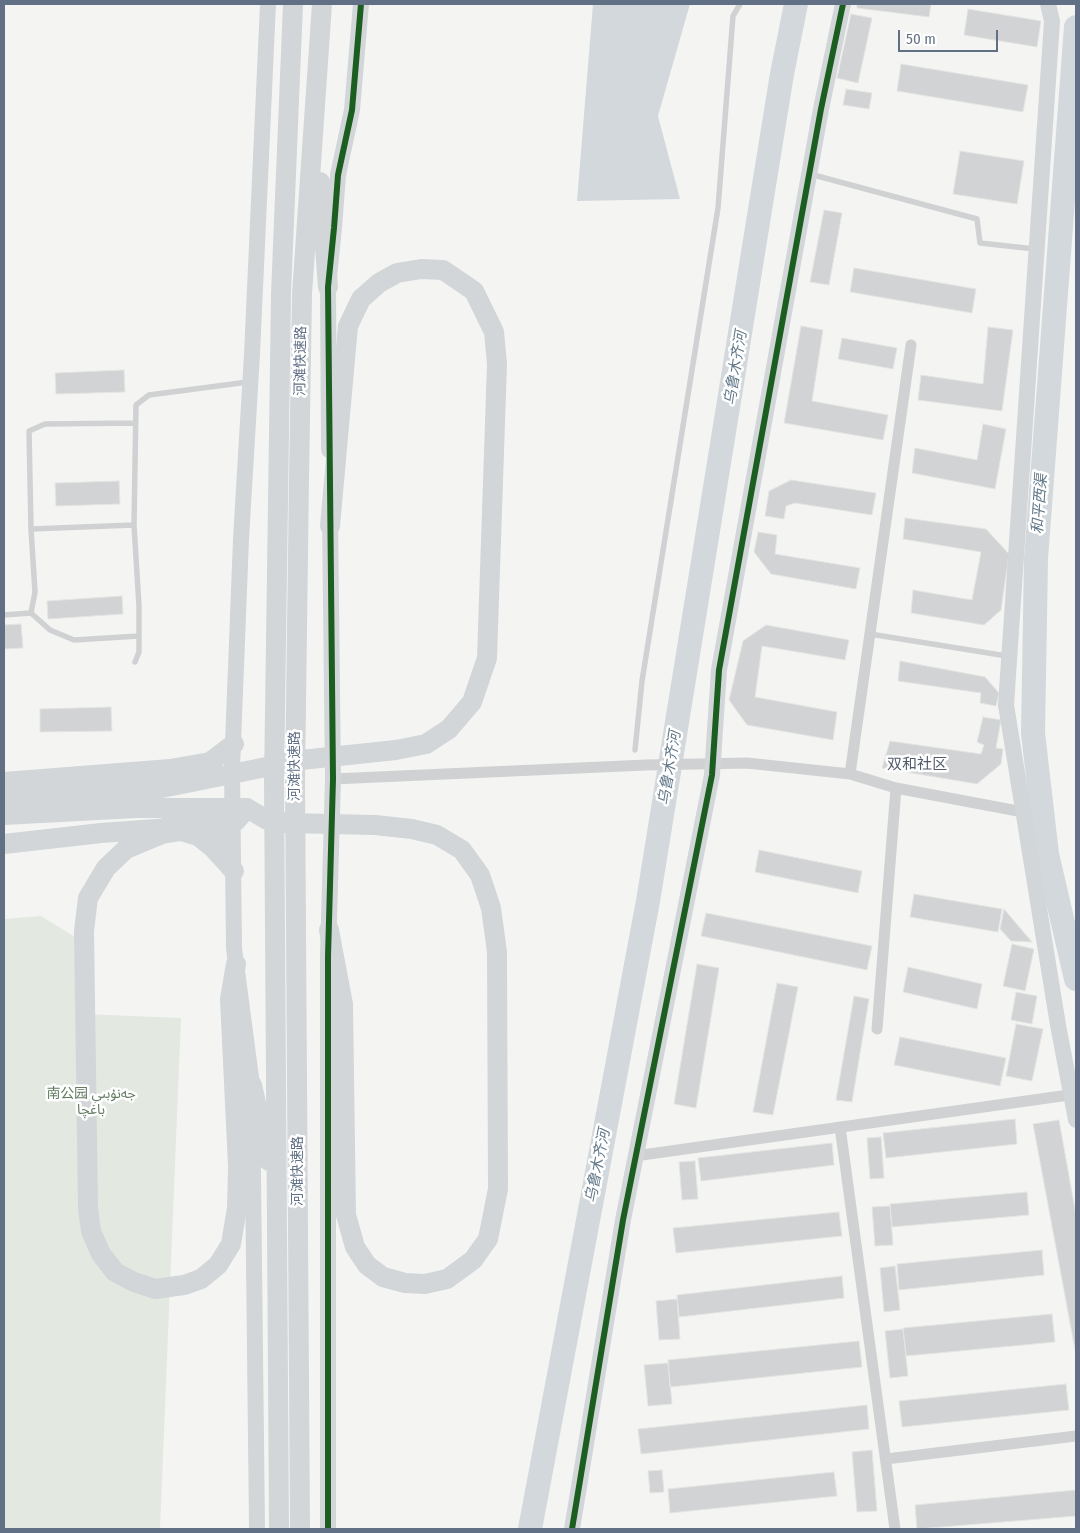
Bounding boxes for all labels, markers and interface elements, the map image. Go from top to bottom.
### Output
scale bar [900,20,1000,52]
text: 50 m [906,30,936,48]
street label: 河滩快速路 [292,326,310,396]
water label: 乌鲁木齐河 [721,330,751,406]
water label: 和平西渠 [1029,473,1051,535]
water label: 乌鲁木齐河 [655,730,685,806]
street label: 河滩快速路 [287,731,303,801]
district label: 双和社区 [887,756,947,774]
park label: 南公园 جەنۇبىي باغچا [46,1086,136,1118]
water label: 乌鲁木齐河 [582,1127,614,1205]
street label: 河滩快速路 [290,1136,306,1206]

